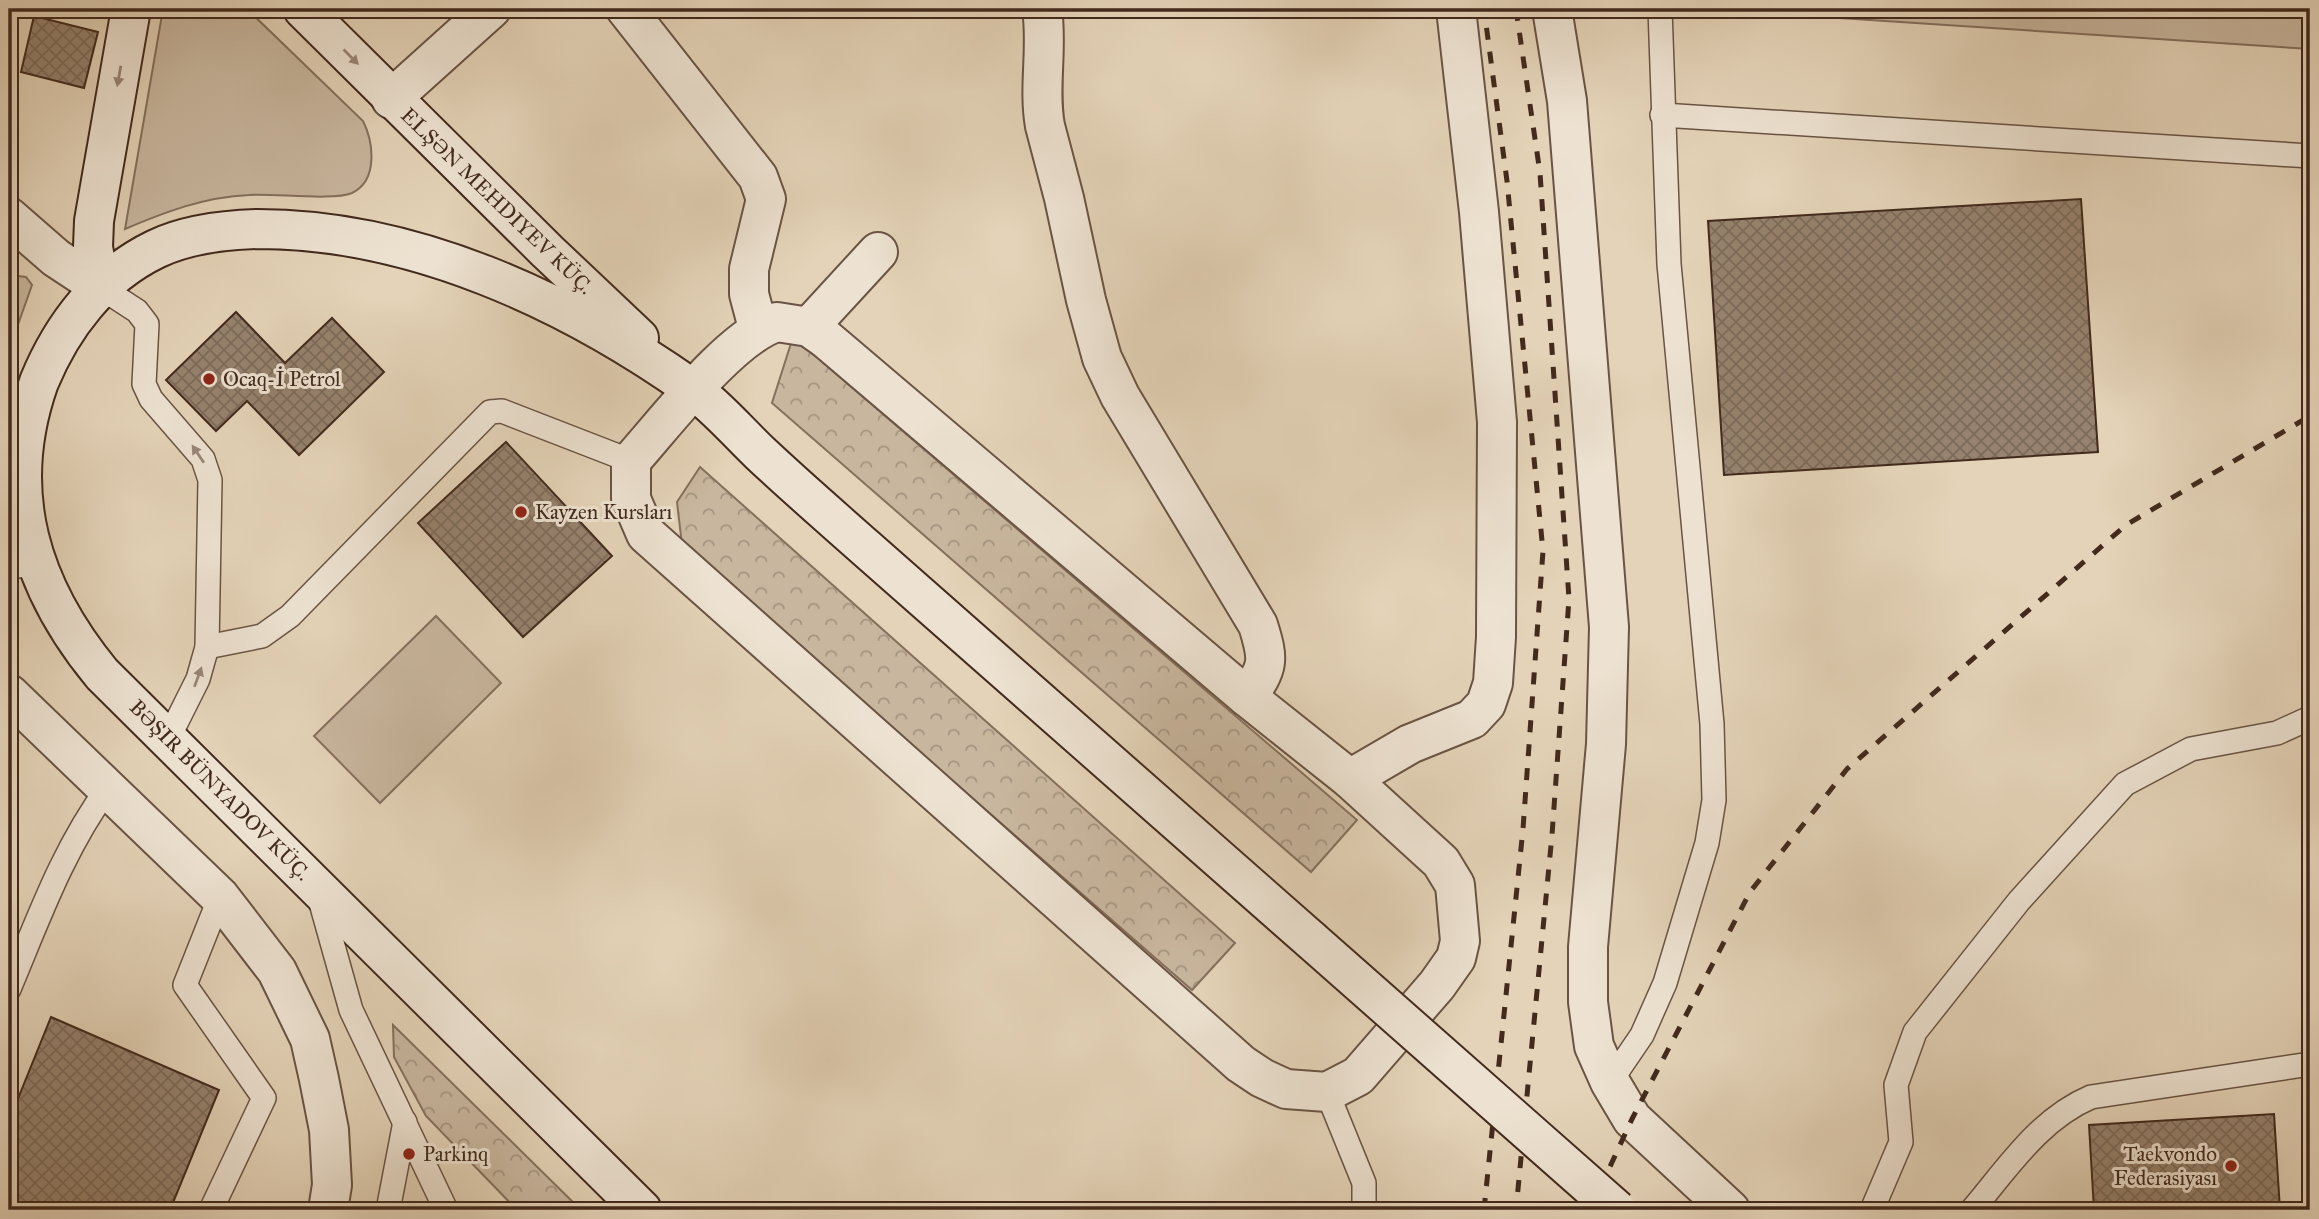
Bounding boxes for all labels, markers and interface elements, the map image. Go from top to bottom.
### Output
one-way arrow [342,49,359,66]
one-way arrow [113,65,124,87]
street label: ELŞƏN MEHDIYEV KÜÇ. [395,102,599,300]
place label: Ocaq-İ Petrol [223,366,341,392]
marker: Ocaq-İ Petrol [201,371,217,387]
one-way arrow [191,445,205,463]
place label: Kayzen Kursları [535,499,672,525]
marker: Kayzen Kursları [513,504,529,520]
one-way arrow [192,667,203,688]
street label: BƏŞIR BÜNYADOV KÜÇ. [124,694,316,886]
place label: Parkinq [423,1141,489,1167]
place label: Taekvondo Federasiyası [2114,1141,2217,1191]
marker: Parkinq [401,1146,417,1162]
marker: Taekvondo Federasiyası [2223,1158,2239,1174]

